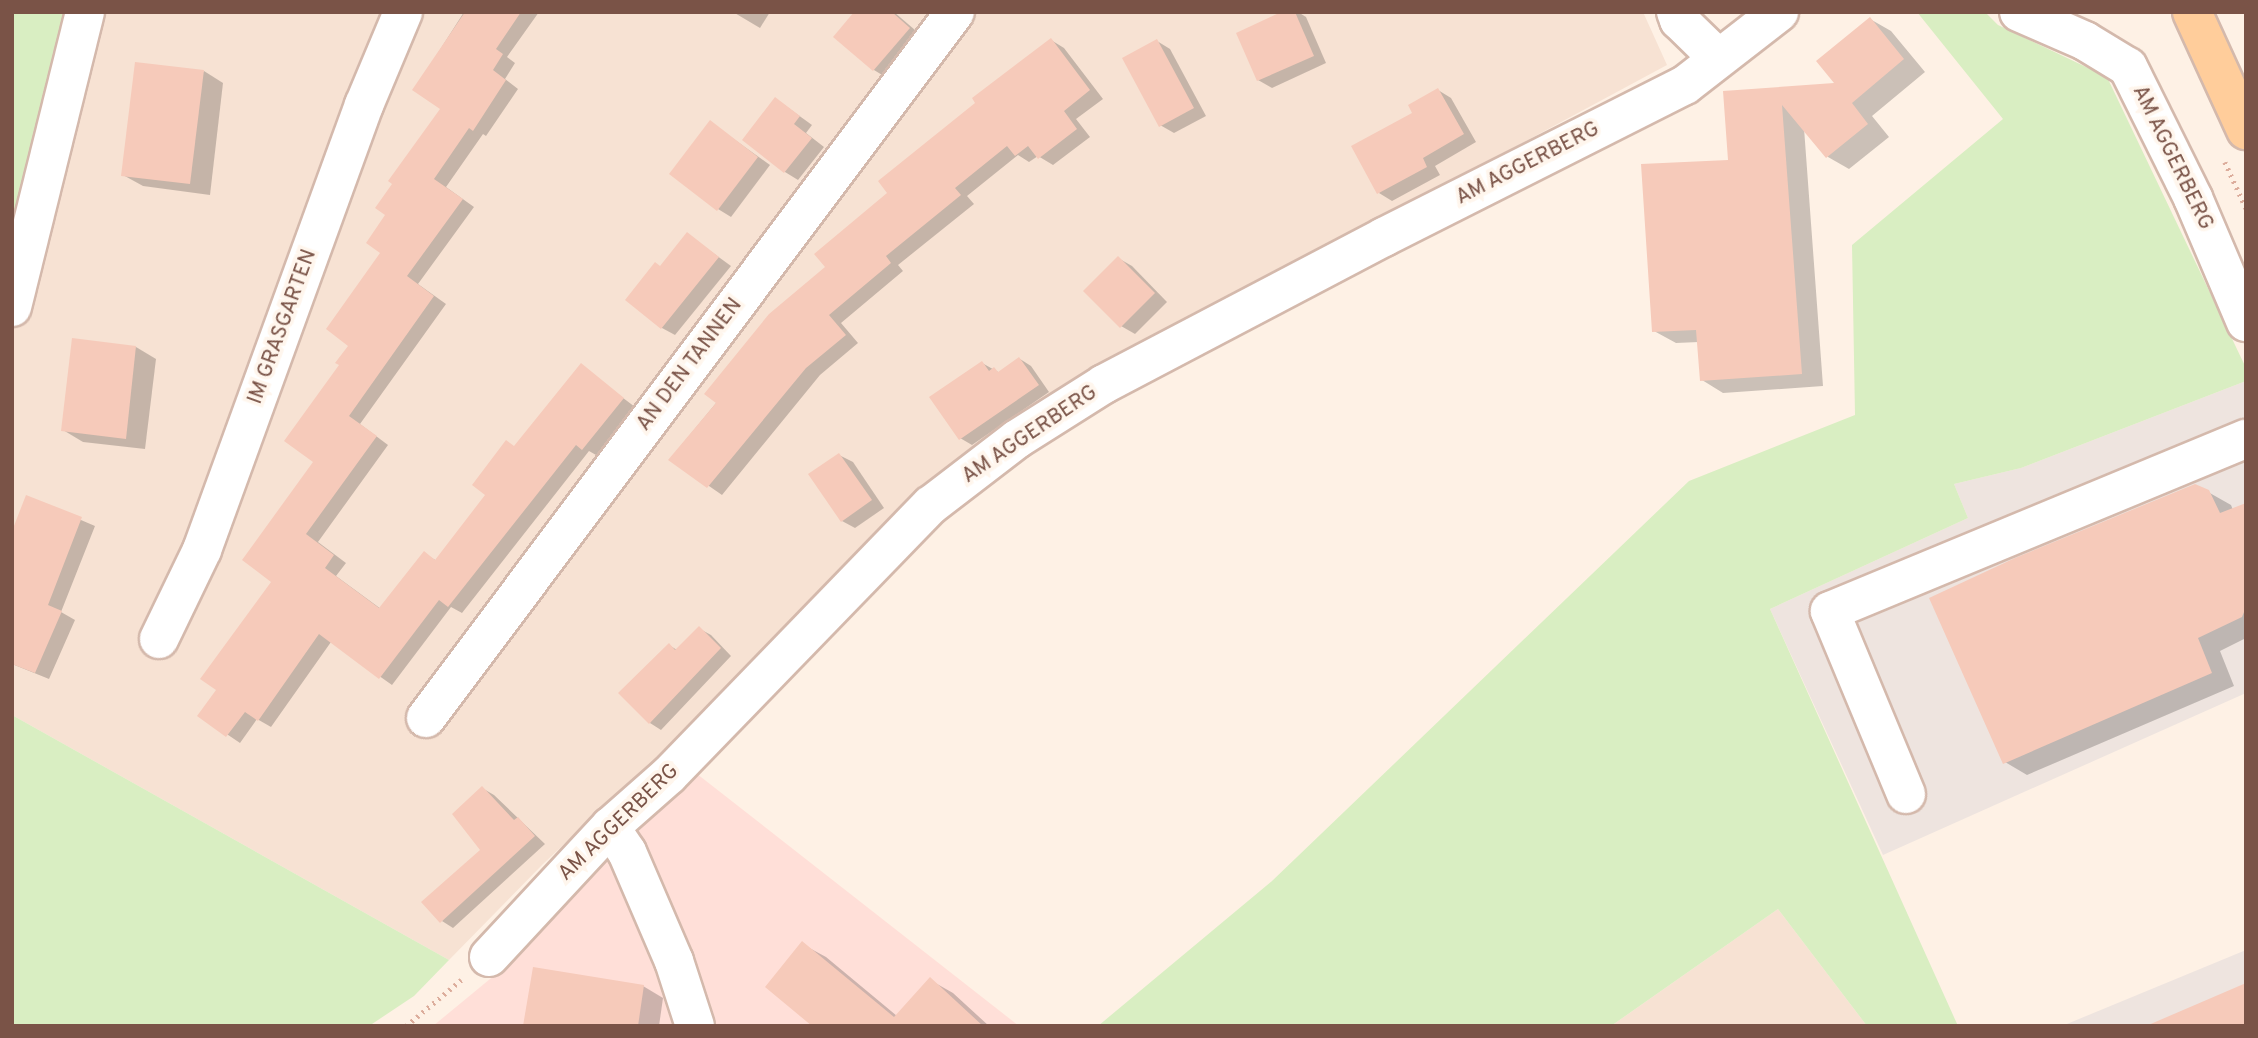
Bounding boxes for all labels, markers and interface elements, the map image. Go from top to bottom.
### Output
street label: AM AGGERBERG [2126,81,2218,235]
street label: AM AGGERBERG [1452,117,1604,211]
street label: IM GRASGARTEN [243,246,323,408]
street label: AN DEN TANNEN [632,293,748,437]
street label: AM AGGERBERG [957,380,1103,490]
street label: AM AGGERBERG [553,759,685,887]

